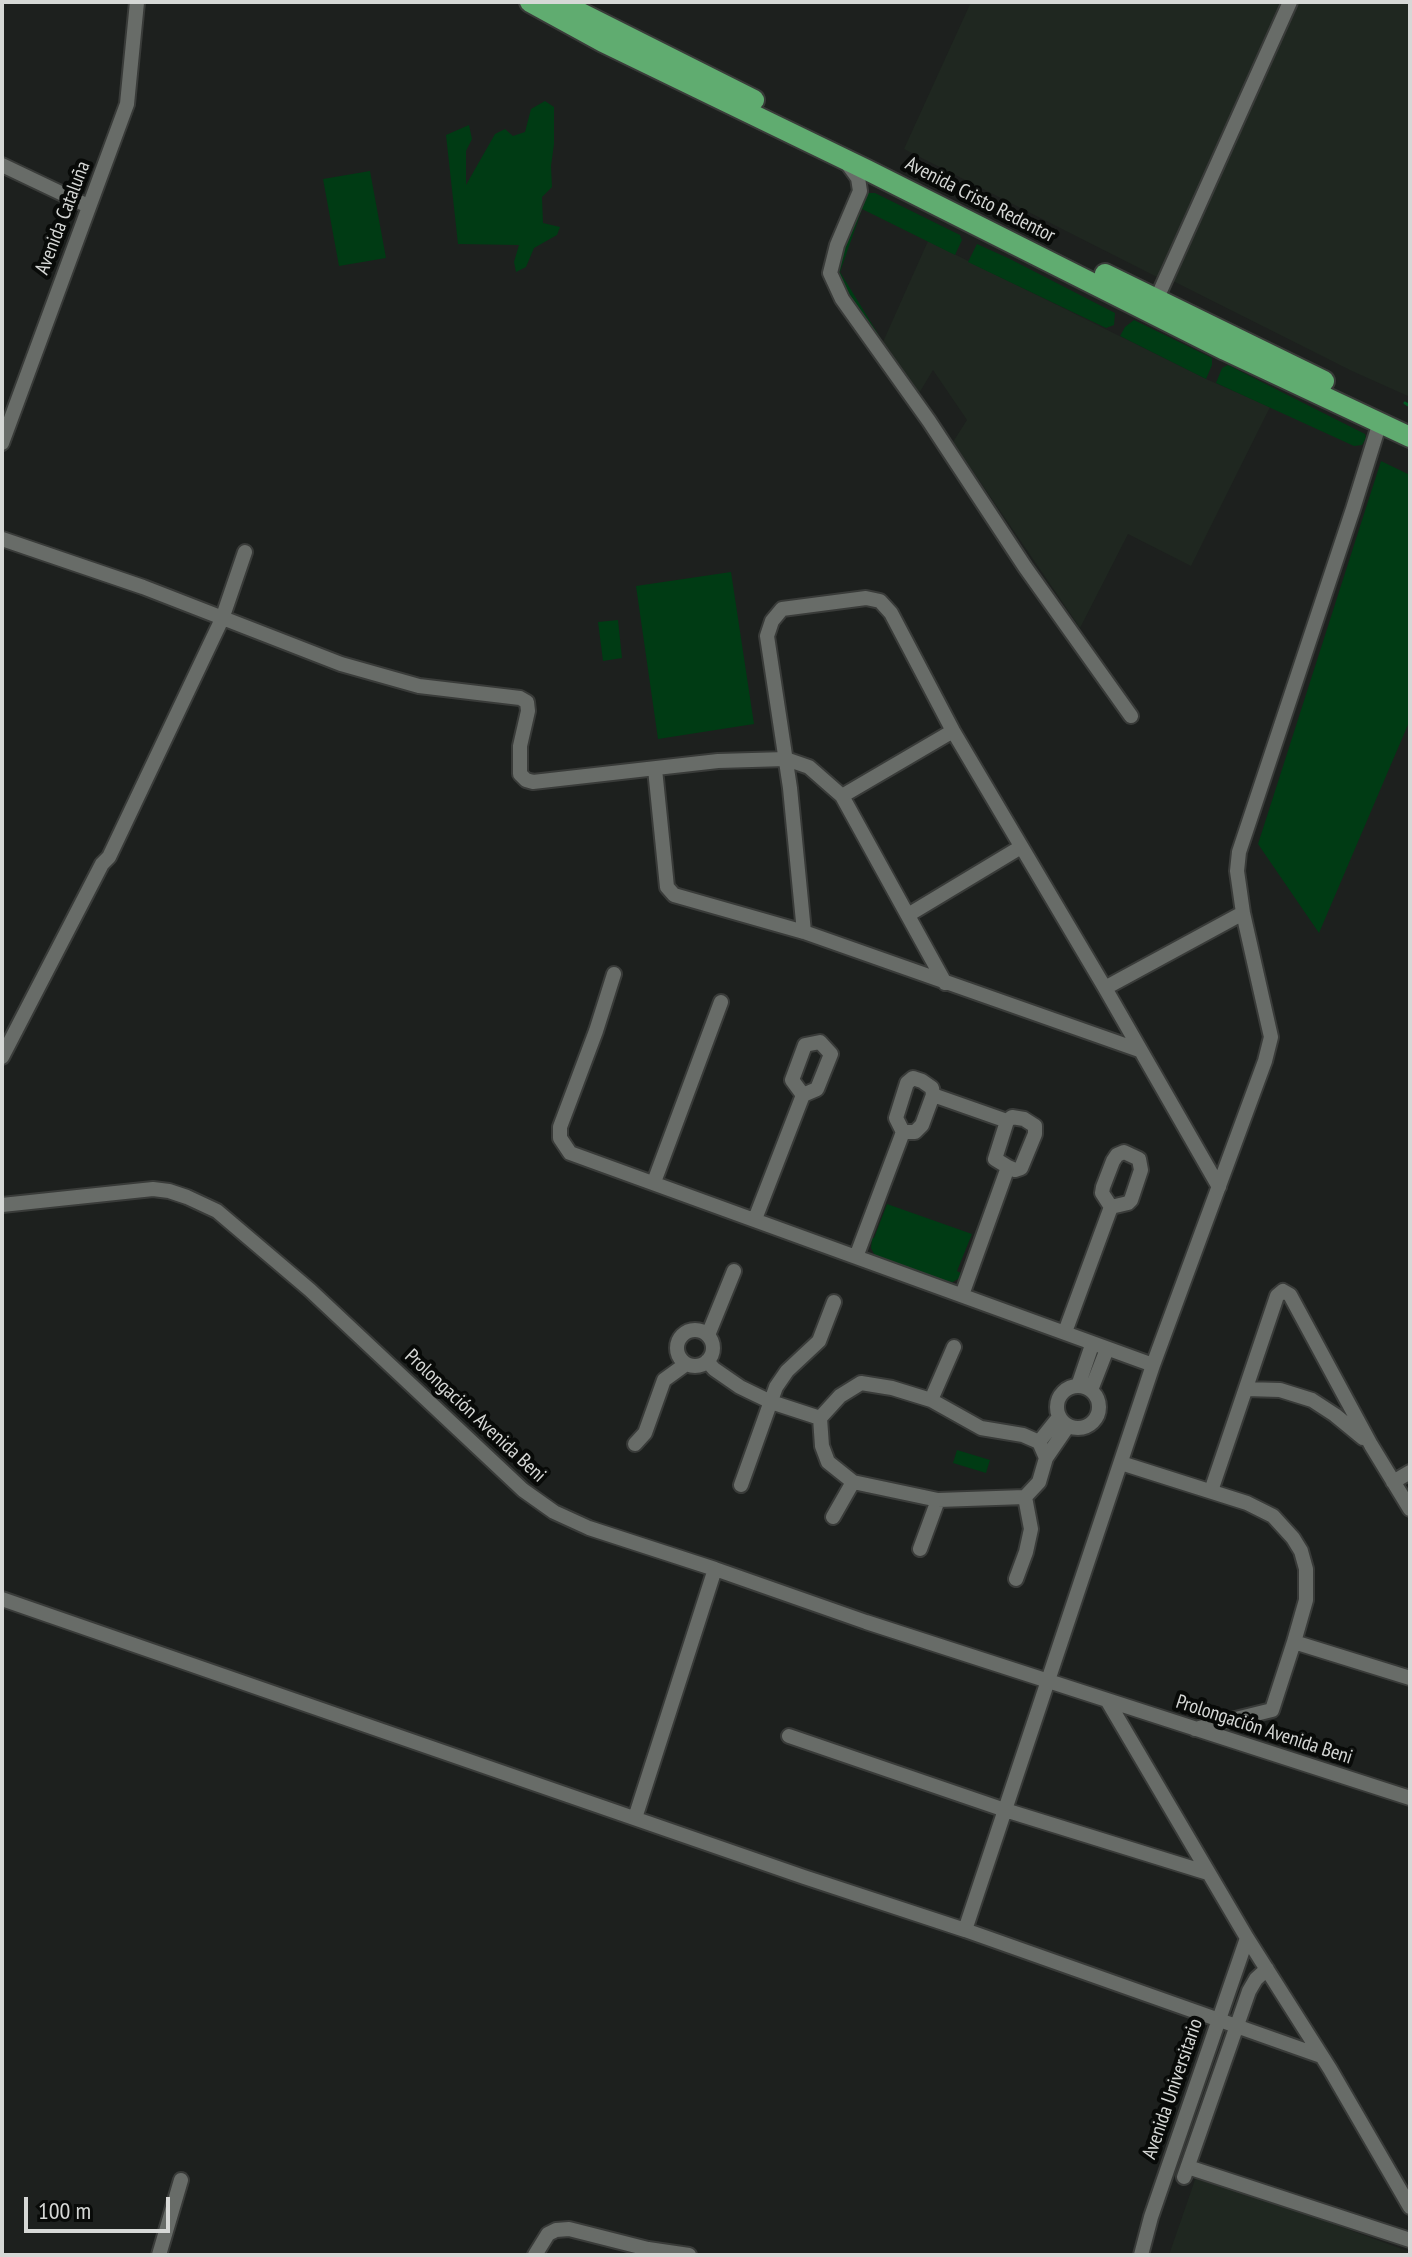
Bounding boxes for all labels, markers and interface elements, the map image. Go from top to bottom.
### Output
street label: Avenida Cristo Redentor [901,152,1059,248]
street label: Avenida Cataluña [30,158,96,278]
street label: Prolongación Avenida Beni [399,1344,551,1488]
street label: Prolongación Avenida Beni [1173,1690,1355,1770]
street label: Avenida Universitario [1138,2016,1208,2162]
scale bar [28,2181,174,2231]
text: 100 m [38,2195,91,2226]

